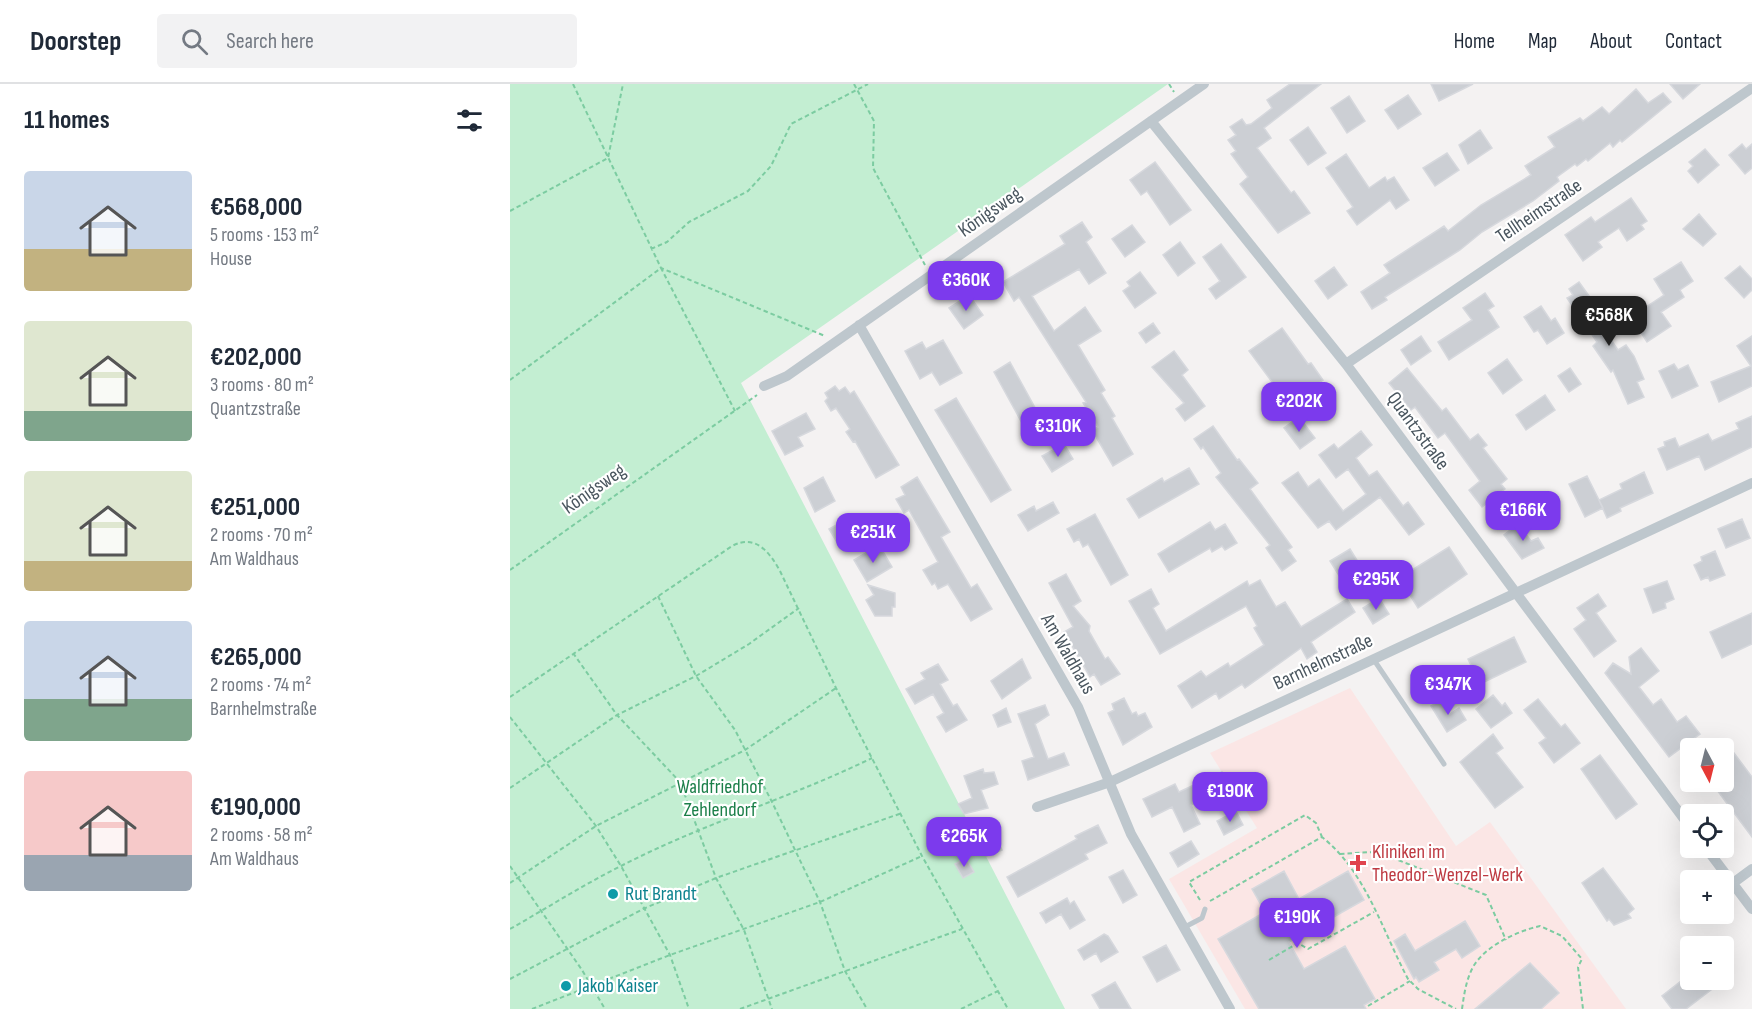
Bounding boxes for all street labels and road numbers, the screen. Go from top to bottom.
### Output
street label: Tellheimstraße [1492,174,1586,248]
street label: Königsweg [954,182,1026,242]
street label: Quantzstraße [1382,387,1454,475]
street label: Königsweg [558,459,630,519]
street label: Am Waldhaus [1035,609,1101,699]
street label: Barnhelmstraße [1269,629,1377,695]

